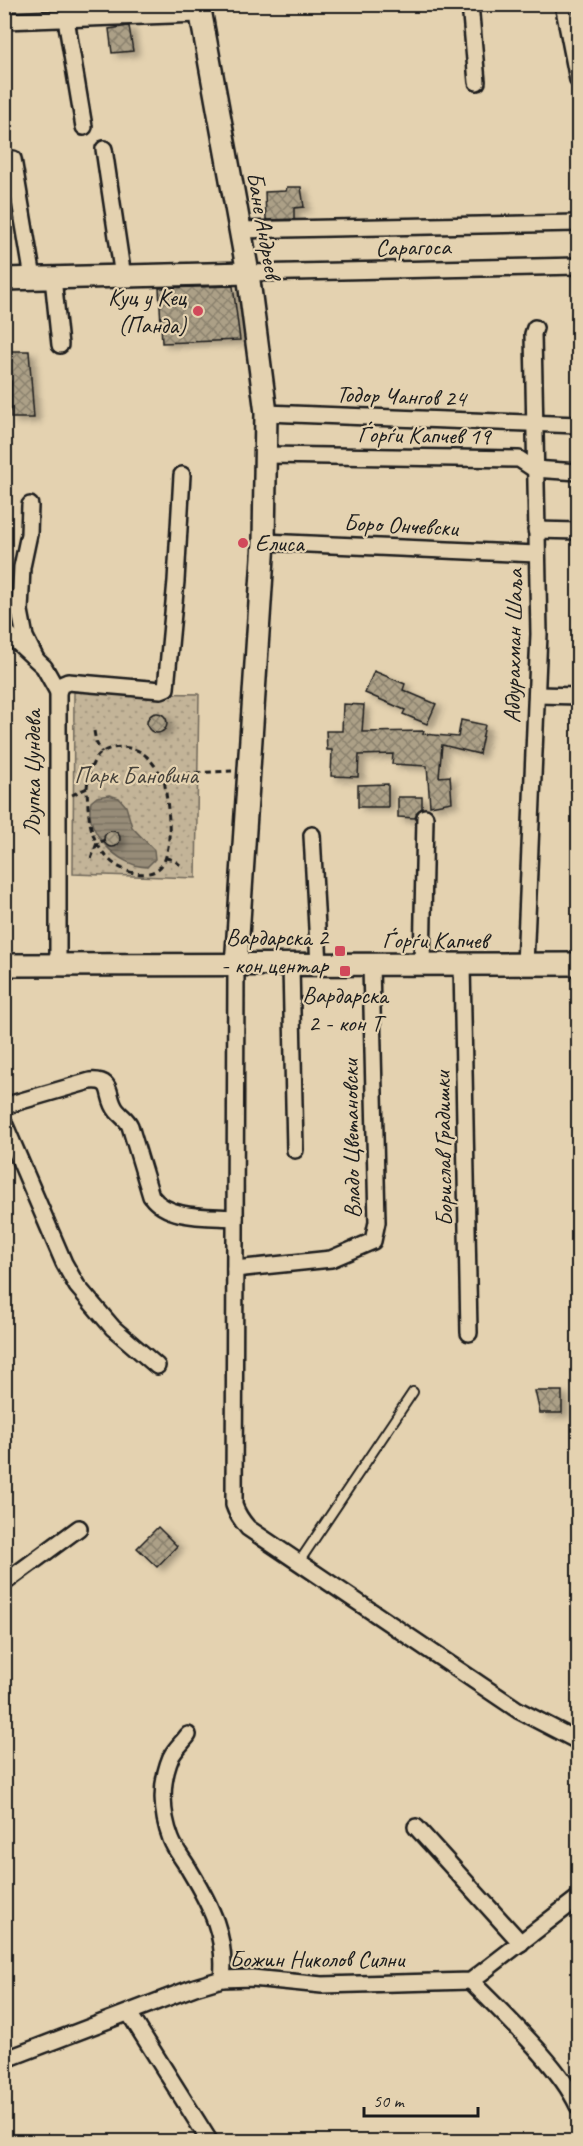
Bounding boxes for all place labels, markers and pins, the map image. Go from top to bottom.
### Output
place label: Куц у Кец (Панда) [108,282,188,340]
marker: Куц у Кец (Панда) [191,304,205,318]
place label: Елиса [255,528,305,558]
marker: Елиса [236,536,250,550]
place label: Вардарска 2 - кон центар [221,922,330,980]
marker: Вардарска 2 - кон центар [333,944,347,958]
marker: Вардарска 2 - кон Т [338,964,352,978]
place label: Вардарска 2 - кон Т [302,980,390,1038]

